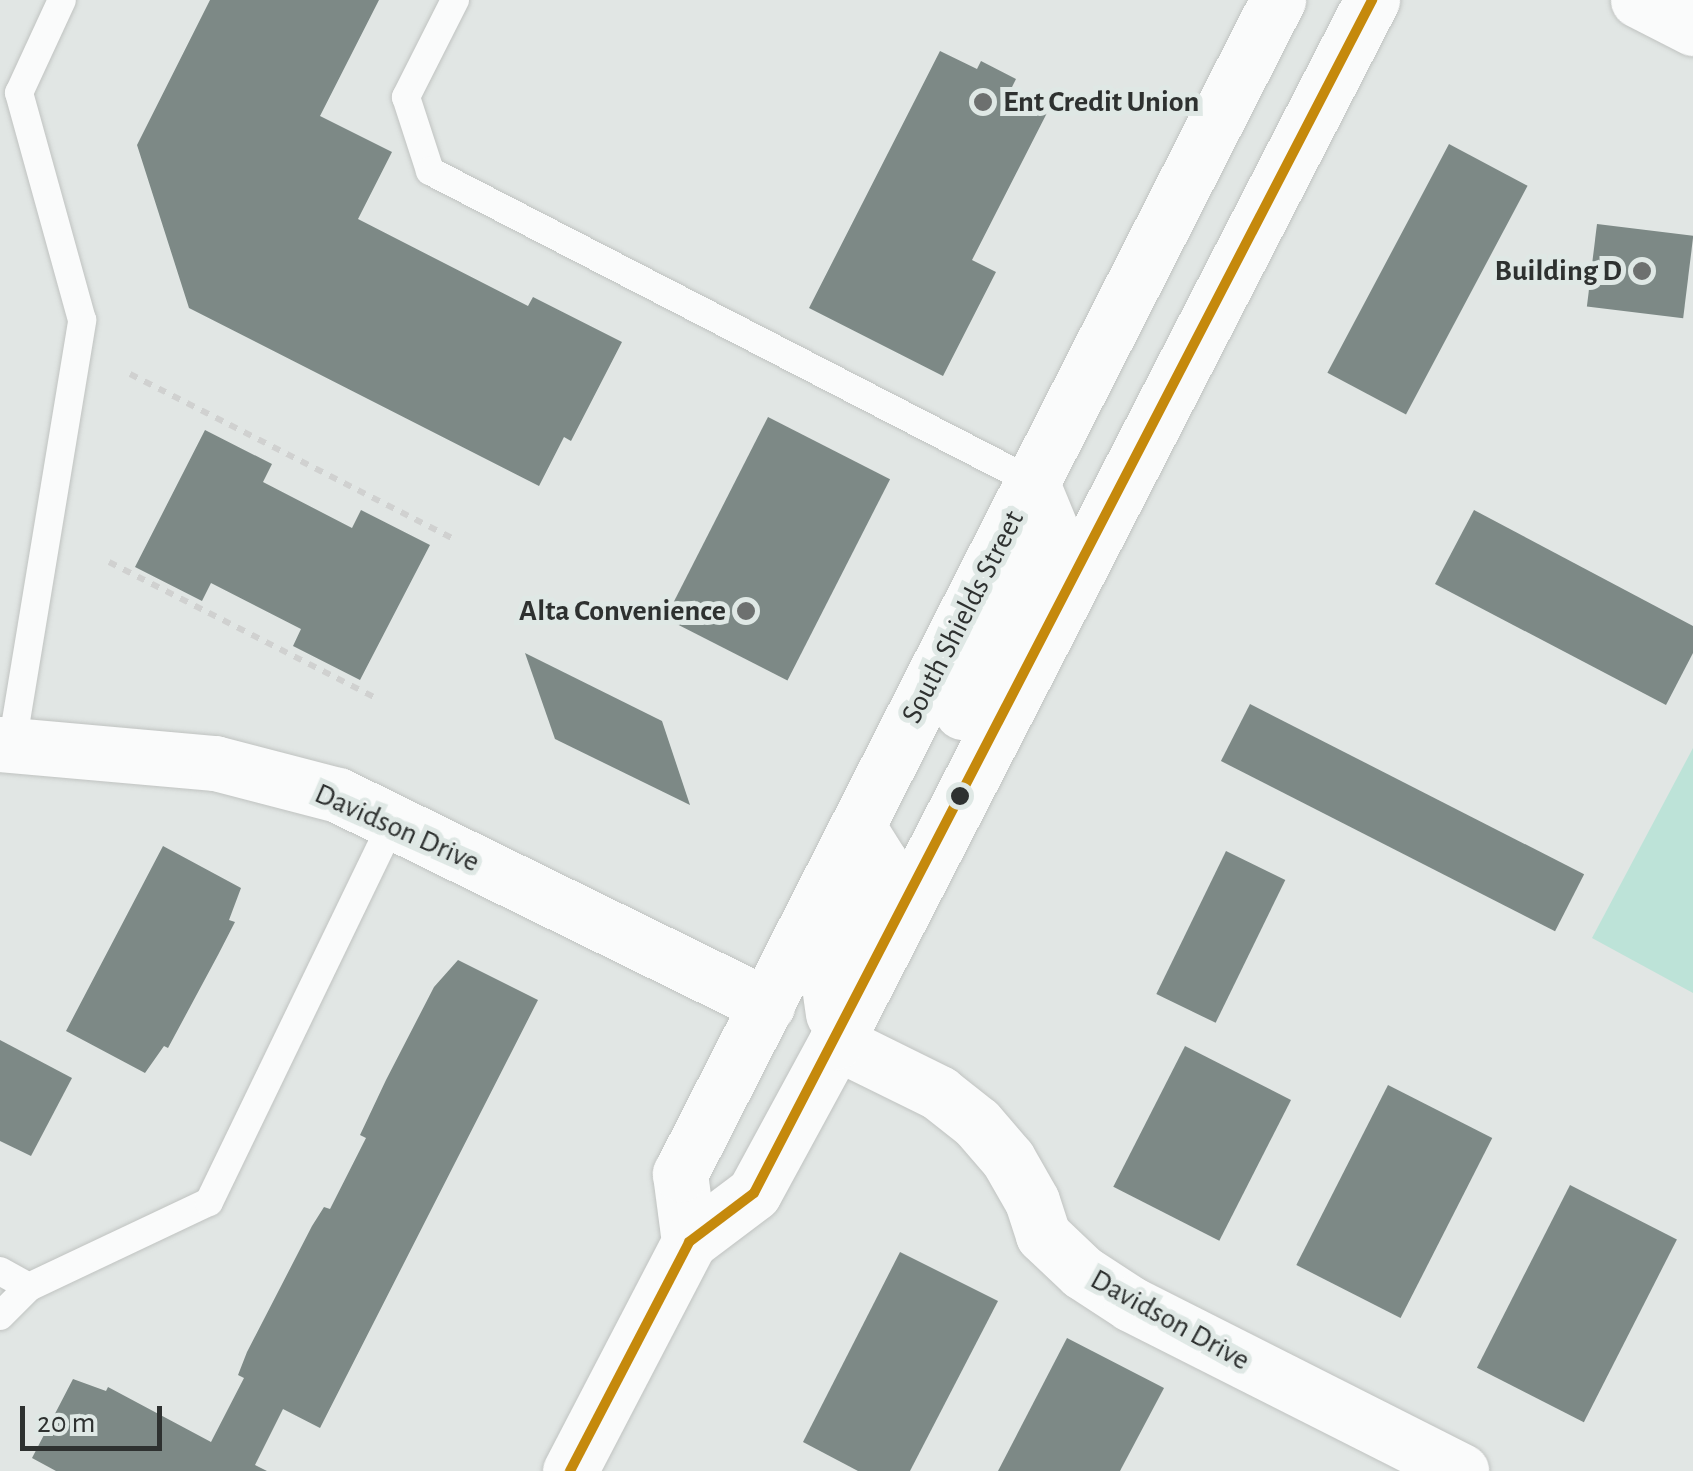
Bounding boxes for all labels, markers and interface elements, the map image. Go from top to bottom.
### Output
place label: Ent Credit Union [1003,84,1199,120]
marker: Ent Credit Union [972,91,994,113]
place label: Building D [1495,253,1622,289]
marker: Building D [1631,260,1653,282]
street label: South Shields Street [894,505,1032,729]
place label: Alta Convenience [519,593,726,629]
marker: Alta Convenience [735,600,757,622]
street label: Davidson Drive [309,776,485,880]
unlabelled marker [950,786,970,806]
street label: Davidson Drive [1084,1261,1256,1379]
scale bar [25,1386,168,1448]
text: 20 m [37,1408,95,1438]

